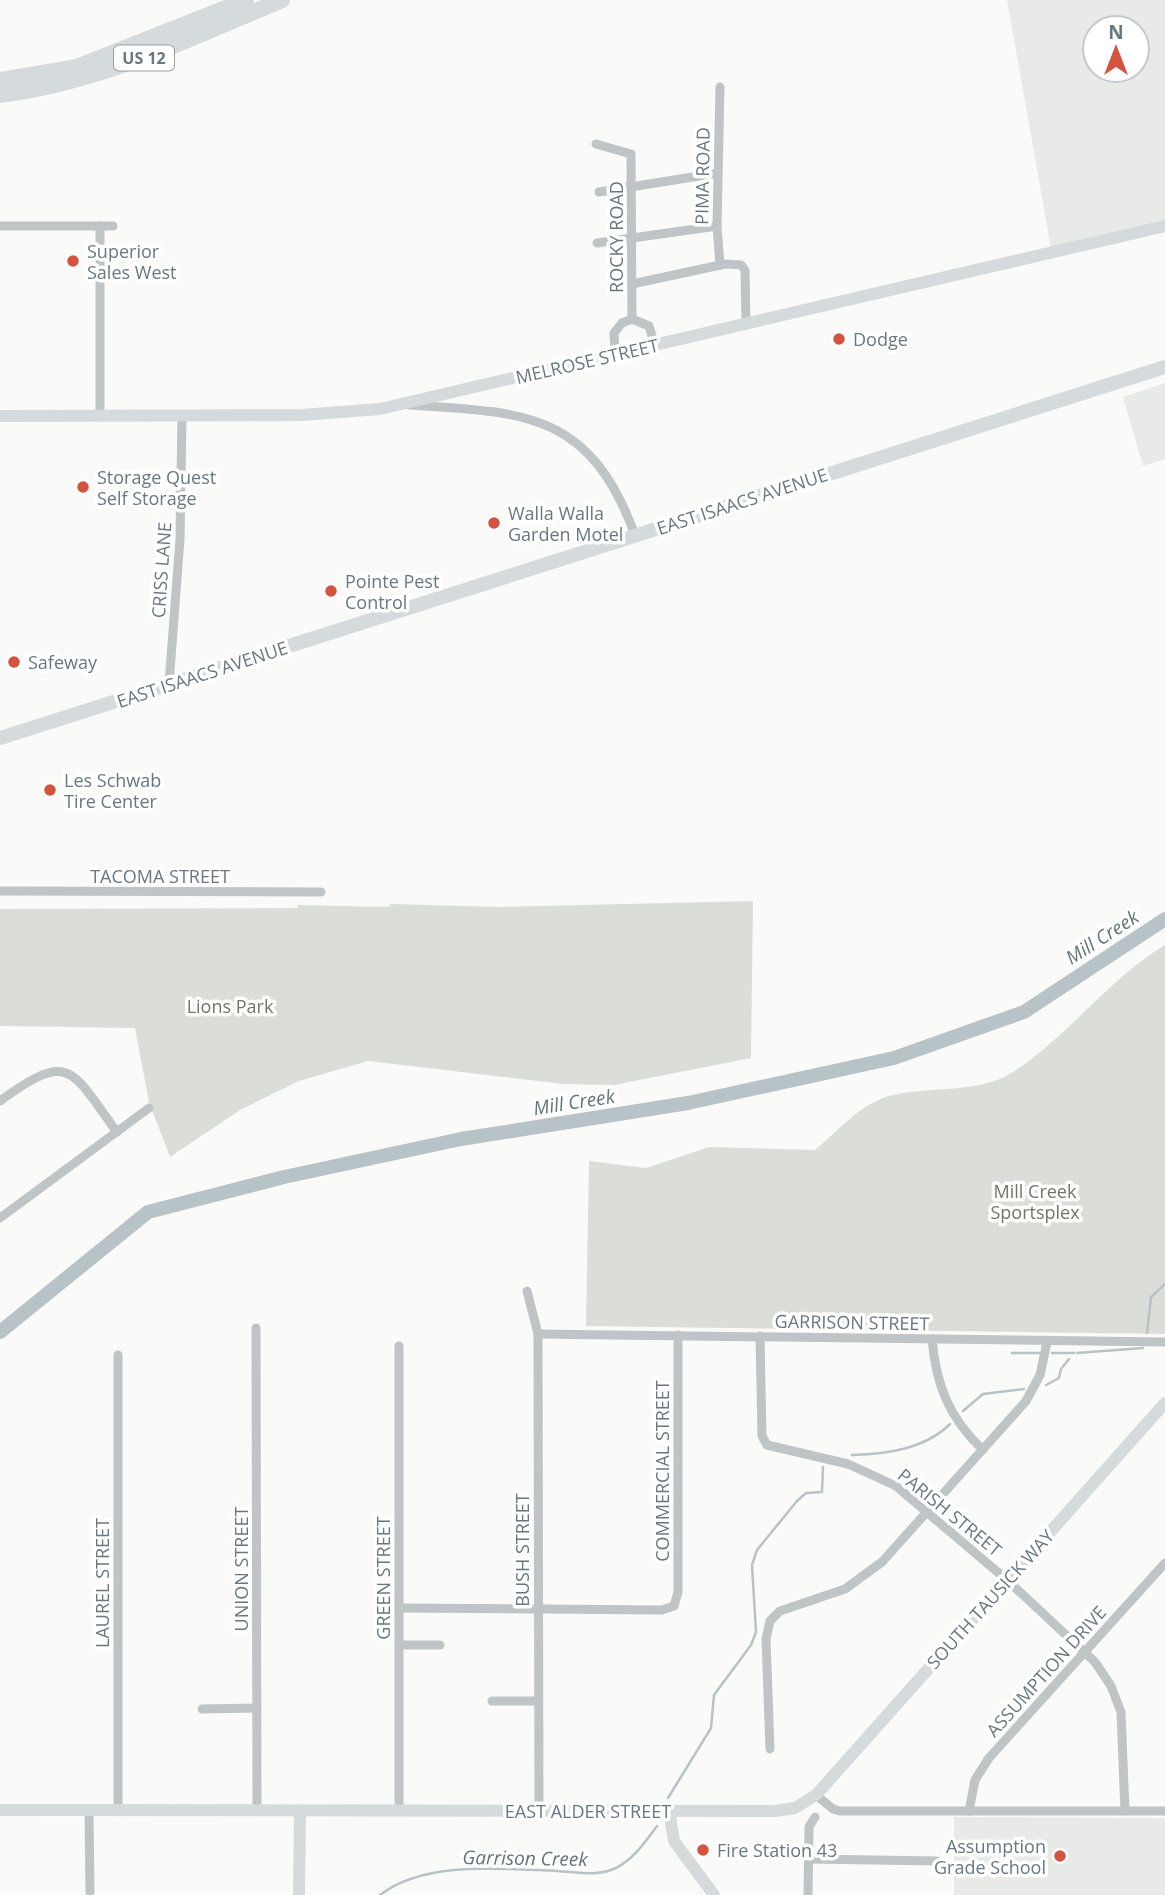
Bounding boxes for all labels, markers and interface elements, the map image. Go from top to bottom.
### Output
north arrow [1081,14,1151,84]
text: N [1108,19,1124,45]
road number: US 12 [114,46,174,71]
street label: PIMA ROAD [689,127,715,225]
street label: ROCKY ROAD [604,181,628,293]
place label: Superior Sales West [87,239,177,284]
marker: Superior Sales West [65,253,81,269]
place label: Dodge [853,327,908,351]
marker: Dodge [831,331,847,347]
street label: MELROSE STREET [513,333,661,389]
street label: EAST ISAACS AVENUE [654,462,830,540]
place label: Storage Quest Self Storage [97,465,216,510]
marker: Storage Quest Self Storage [75,479,91,495]
place label: Walla Walla Garden Motel [508,501,623,546]
marker: Walla Walla Garden Motel [486,515,502,531]
street label: CRISS LANE [146,521,176,619]
place label: Pointe Pest Control [345,569,439,614]
marker: Pointe Pest Control [323,583,339,599]
street label: EAST ISAACS AVENUE [114,635,290,713]
place label: Safeway [28,650,98,674]
marker: Safeway [6,654,22,670]
place label: Les Schwab Tire Center [64,768,161,813]
marker: Les Schwab Tire Center [42,782,58,798]
street label: TACOMA STREET [90,864,230,888]
water label: Mill Creek [1060,903,1144,970]
park label: Lions Park [187,994,274,1018]
water label: Mill Creek [531,1083,617,1121]
park label: Mill Creek Sportsplex [990,1179,1080,1224]
street label: GARRISON STREET [774,1309,930,1335]
street label: COMMERCIAL STREET [650,1380,674,1562]
street label: PARISH STREET [893,1463,1007,1561]
street label: BUSH STREET [510,1493,534,1607]
street label: UNION STREET [229,1507,253,1631]
street label: GREEN STREET [371,1516,395,1640]
street label: LAUREL STREET [90,1518,114,1648]
street label: SOUTH TAUSICK WAY [921,1524,1060,1674]
street label: ASSUMPTION DRIVE [981,1600,1111,1742]
street label: EAST ALDER STREET [505,1799,671,1823]
place label: Assumption Grade School [934,1834,1046,1879]
place label: Fire Station 43 [717,1838,837,1862]
marker: Fire Station 43 [695,1842,711,1858]
water label: Garrison Creek [462,1844,588,1872]
marker: Assumption Grade School [1052,1848,1068,1864]

